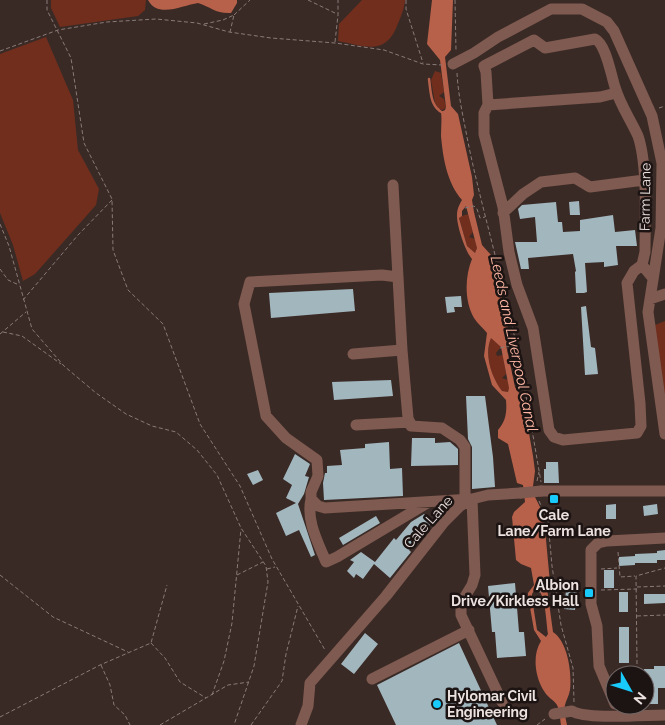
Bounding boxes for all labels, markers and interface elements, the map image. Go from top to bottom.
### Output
street label: Farm Lane [636,163,654,231]
water label: Leeds and Liverpool Canal [487,254,541,434]
street label: Cale Lane [400,492,456,552]
marker: Cale Lane/Farm Lane [548,493,560,505]
place label: Cale Lane/Farm Lane [497,507,611,539]
place label: Albion Drive/Kirkless Hall [451,577,580,609]
marker: Albion Drive/Kirkless Hall [583,587,595,599]
north arrow [605,665,655,715]
place label: Hylomar Civil Engineering [447,688,537,720]
text: N [631,689,650,707]
marker: Hylomar Civil Engineering [431,698,443,710]

